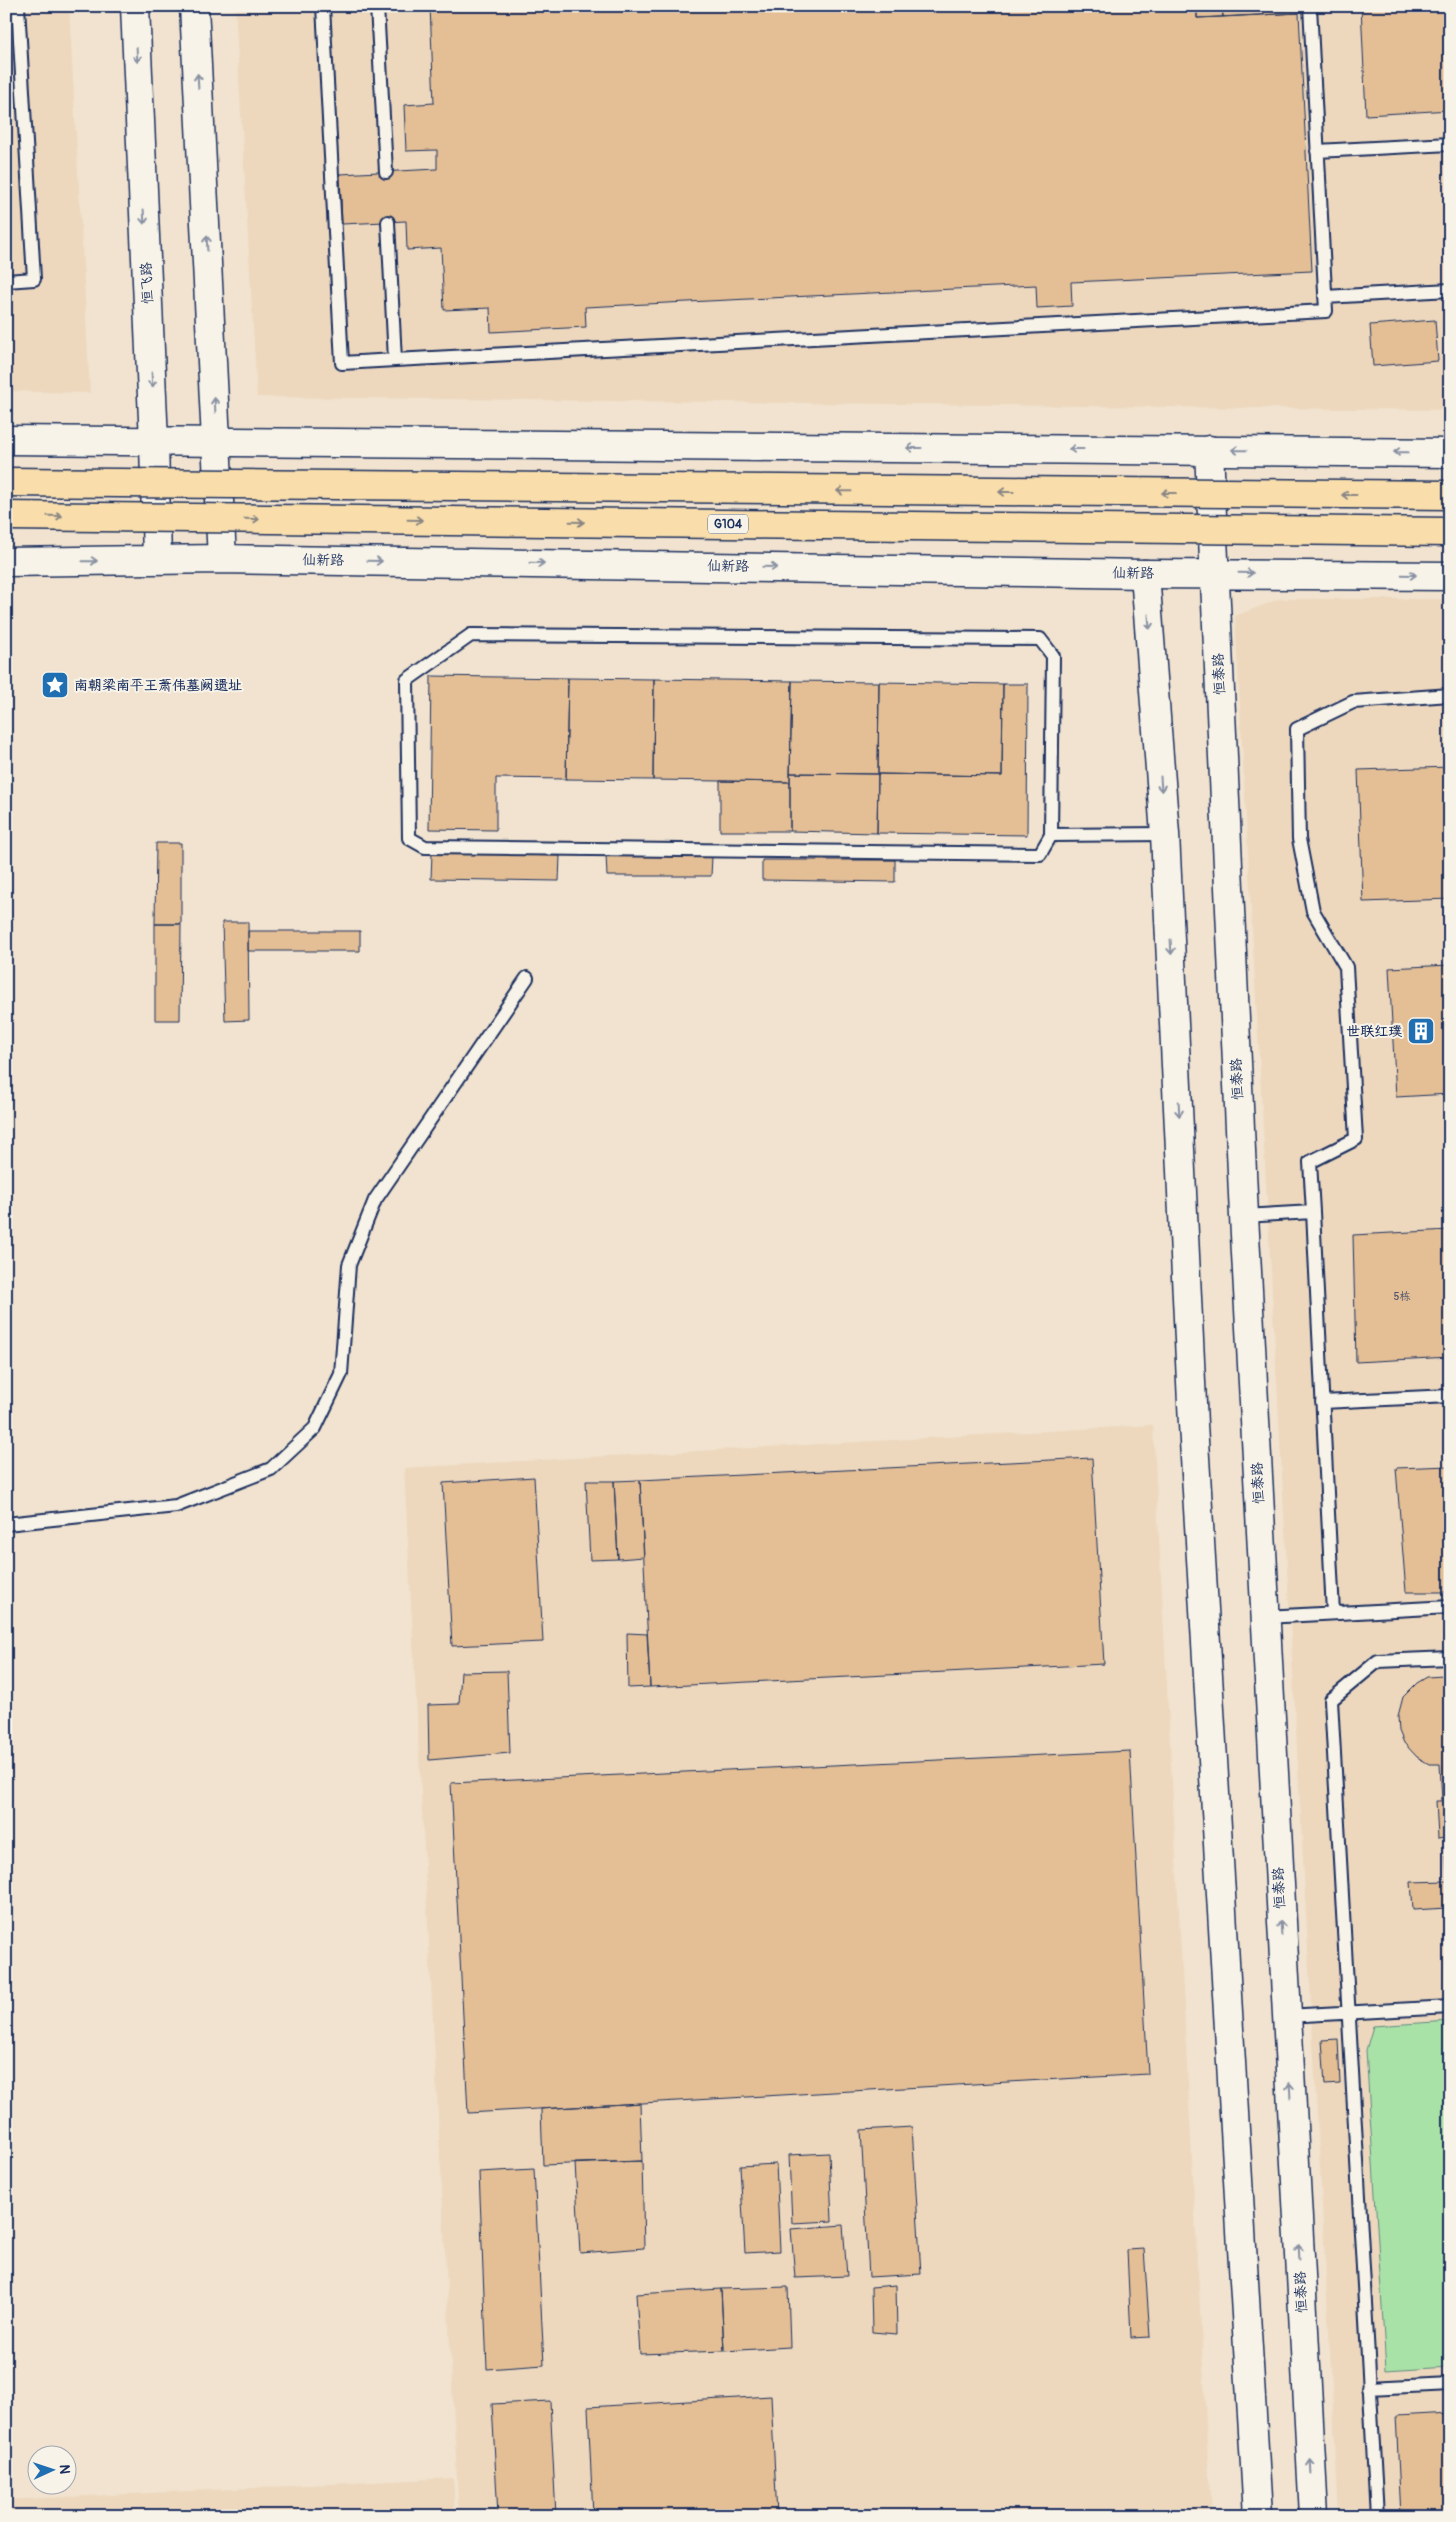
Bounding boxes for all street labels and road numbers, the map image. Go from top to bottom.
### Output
street label: 恒飞路 [137,262,157,304]
road number: G104 [708,514,748,534]
street label: 仙新路 [302,551,344,569]
street label: 仙新路 [707,557,749,575]
street label: 仙新路 [1112,564,1154,582]
street label: 恒泰路 [1209,653,1229,695]
street label: 恒泰路 [1227,1058,1247,1100]
street label: 恒泰路 [1248,1462,1268,1504]
street label: 恒泰路 [1269,1867,1289,1909]
street label: 恒泰路 [1291,2271,1311,2313]

